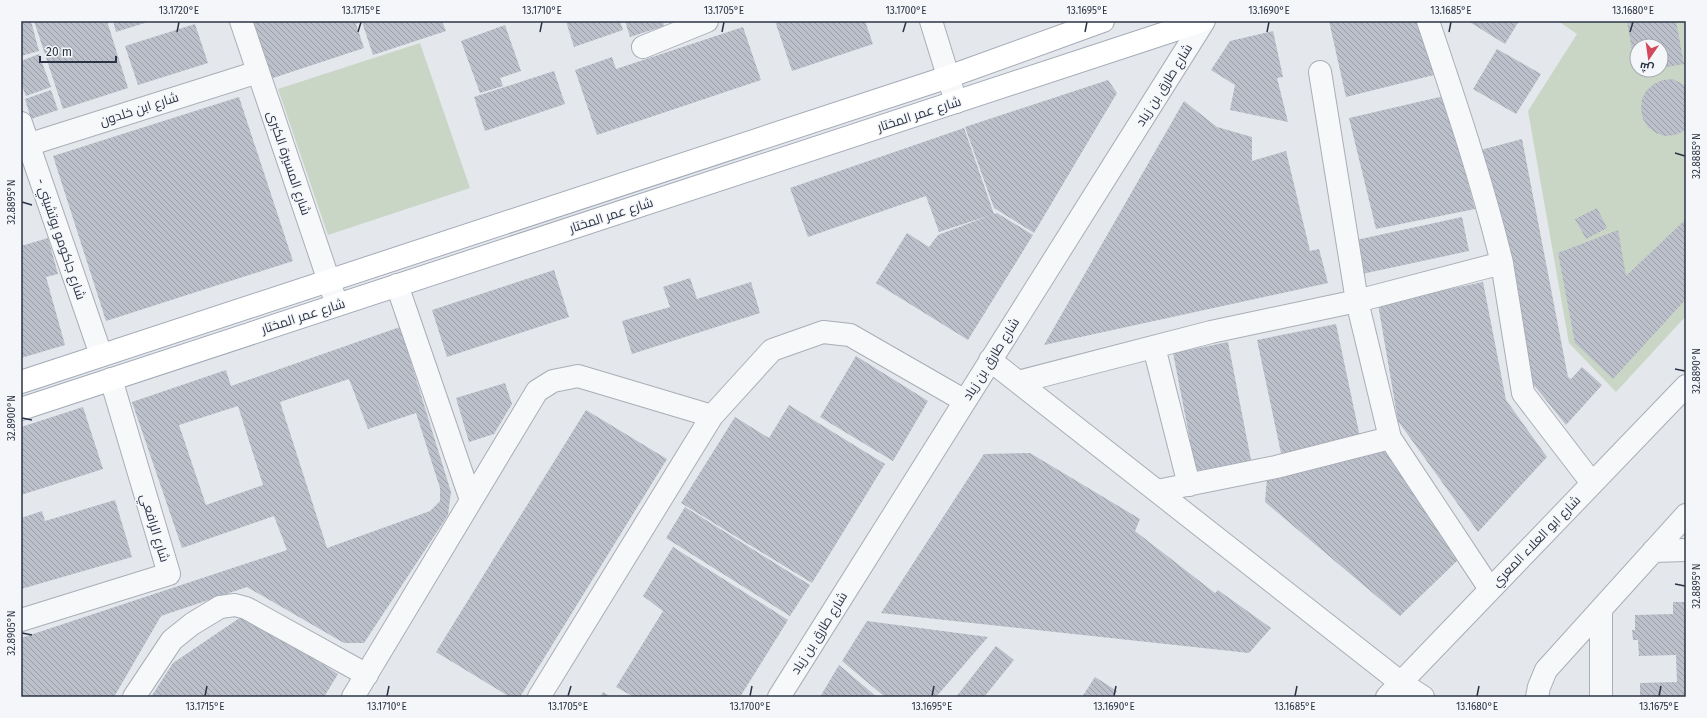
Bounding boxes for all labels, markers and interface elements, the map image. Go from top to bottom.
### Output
text: 13.1720°E [159,5,199,17]
text: 13.1715°E [341,5,381,17]
text: 13.1710°E [522,5,562,17]
text: 13.1705°E [704,5,744,17]
text: 13.1700°E [885,5,927,17]
text: 13.1695°E [1067,5,1107,17]
text: 13.1690°E [1248,5,1290,17]
text: 13.1685°E [1430,5,1472,17]
text: 13.1680°E [1612,5,1654,17]
scale bar [40,38,116,64]
north arrow [1629,38,1669,78]
street label: شارع طارق بن زياد [1133,41,1196,129]
text: 20 m [46,45,72,59]
text: ش [1639,59,1655,75]
street label: شارع ابن خلدون [98,89,181,130]
street label: شارع عمر المختار [874,93,963,136]
street label: شارع المسيرة الكبرى [263,109,314,217]
text: 32.8885°N [1691,133,1703,179]
street label: - شارع جاكومو بوتشيني [30,176,89,303]
text: 32.8895°N [6,179,18,225]
street label: شارع عمر المختار [566,194,655,237]
street label: شارع عمر المختار [258,295,347,338]
street label: شارع طارق بن زياد [960,315,1023,403]
text: 32.8890°N [1691,348,1703,394]
text: 32.8900°N [6,395,18,441]
street label: شارع الرافعي [135,492,173,565]
street label: شارع ابو العلاء المعري [1489,492,1586,592]
text: 32.8895°N [1691,563,1703,609]
street label: شارع طارق بن زياد [788,589,851,677]
text: 32.8905°N [6,610,18,656]
text: 13.1715°E [185,701,225,713]
text: 13.1710°E [367,701,407,713]
text: 13.1705°E [548,701,588,713]
text: 13.1700°E [729,701,771,713]
text: 13.1695°E [912,701,952,713]
text: 13.1690°E [1093,701,1135,713]
text: 13.1685°E [1274,701,1316,713]
text: 13.1680°E [1456,701,1498,713]
text: 13.1675°E [1639,701,1679,713]

